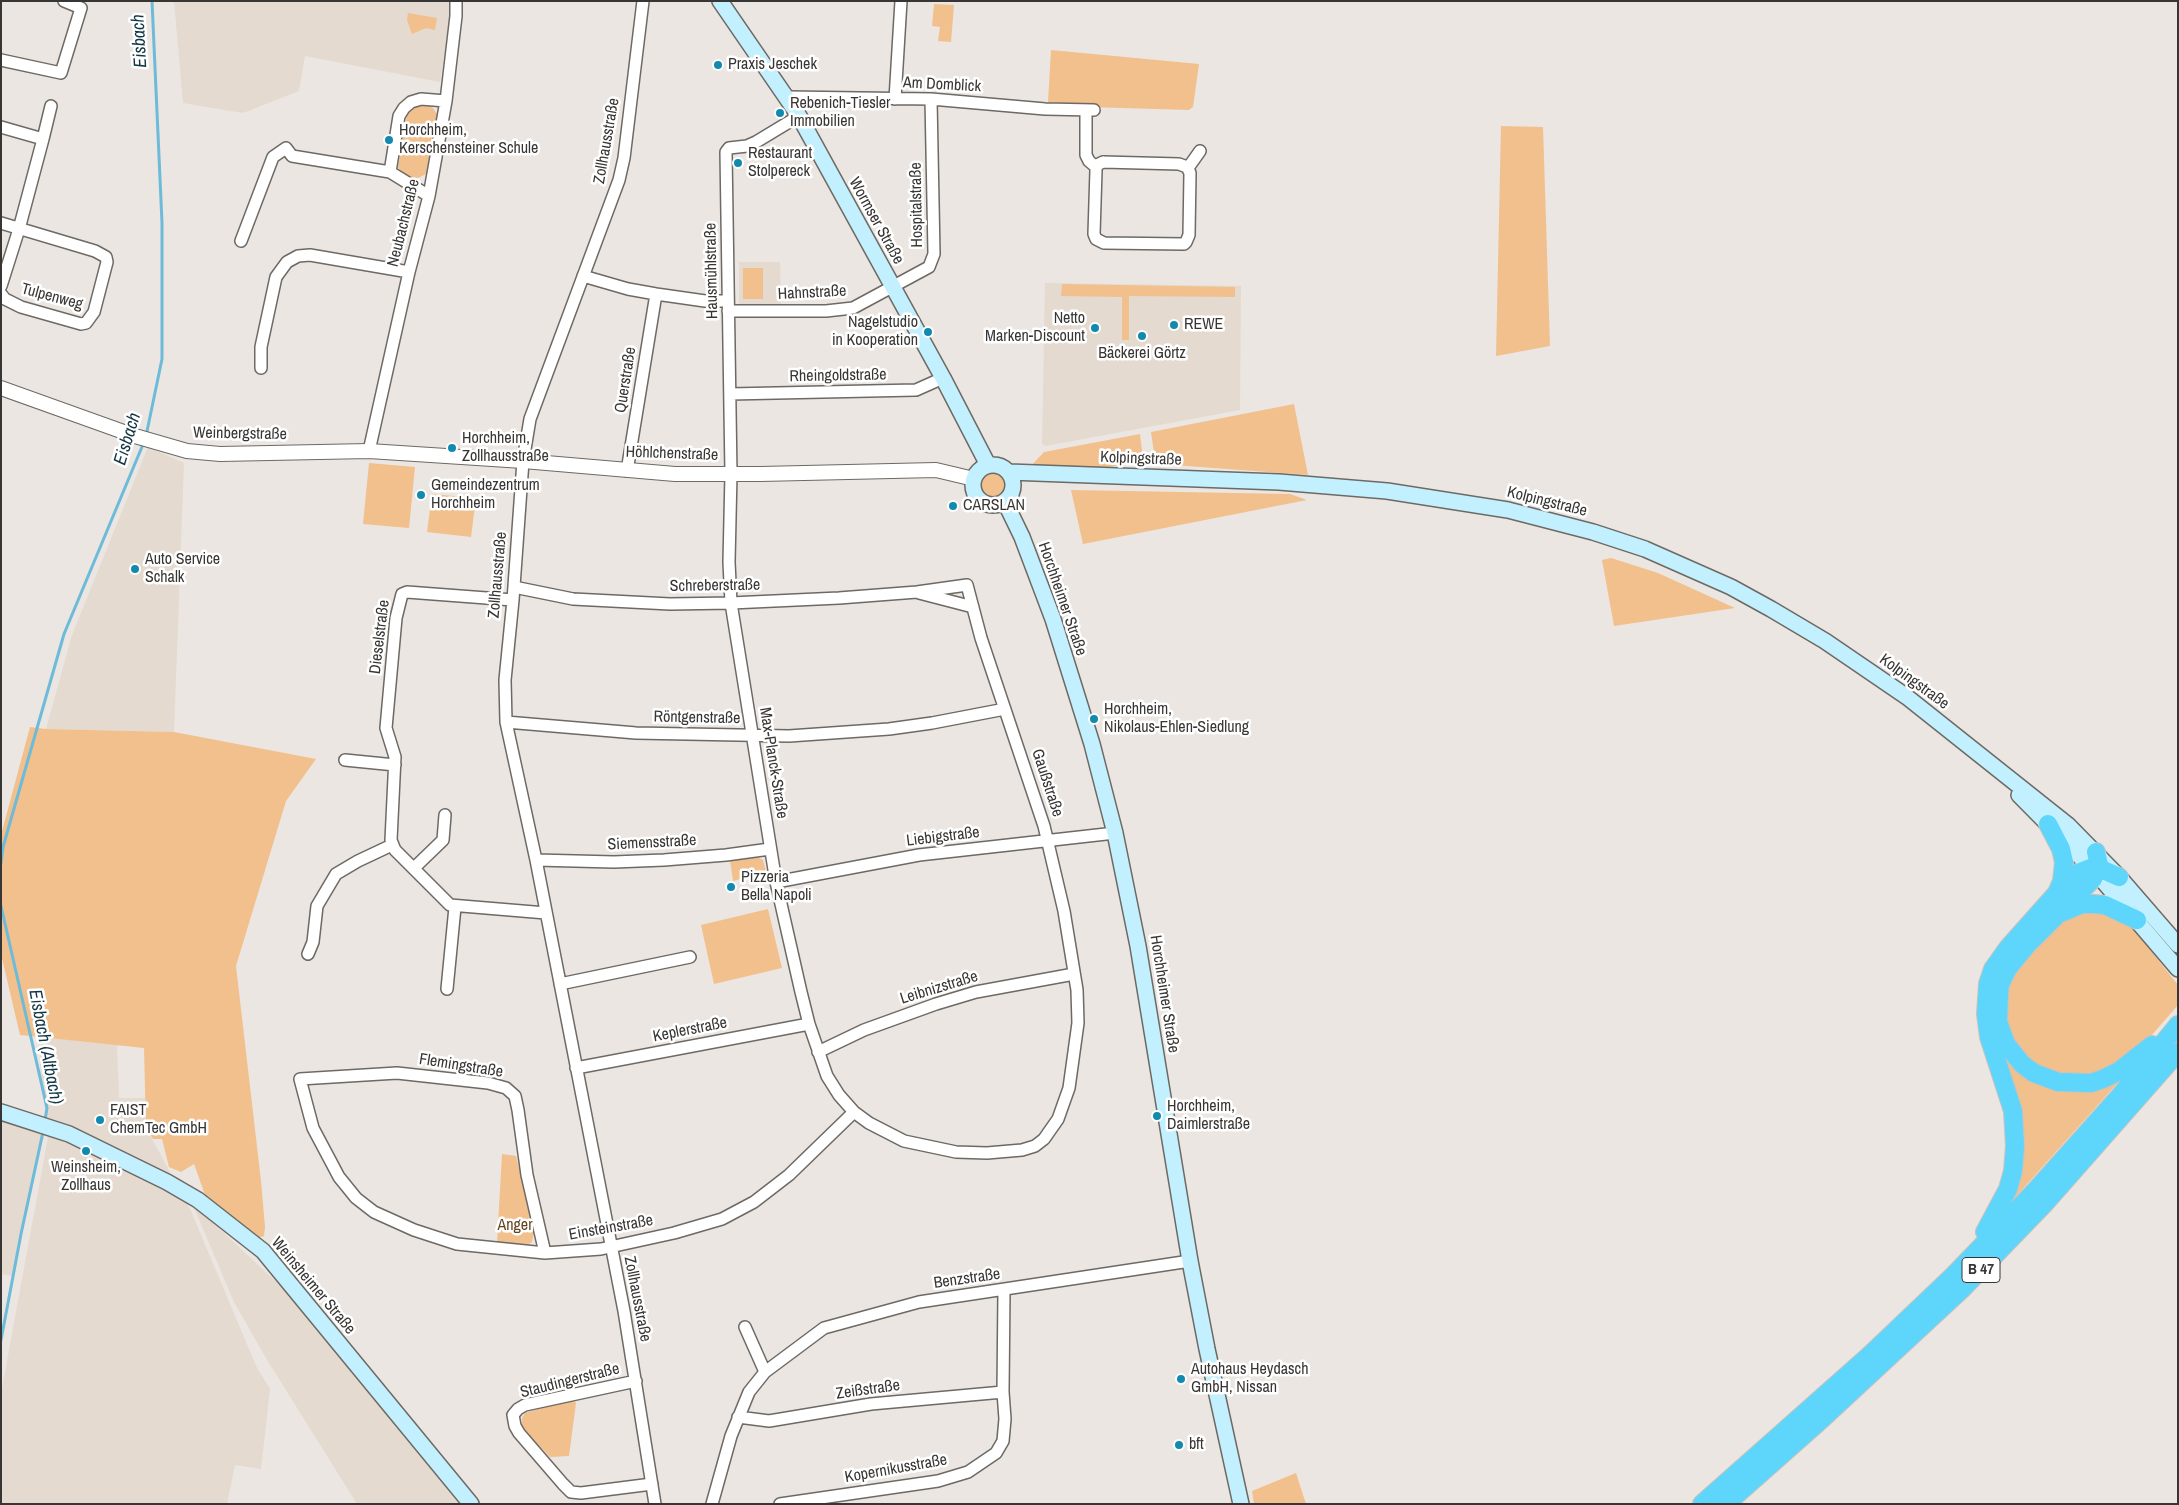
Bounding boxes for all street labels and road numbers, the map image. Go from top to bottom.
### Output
street label: Am Domblick [903,73,981,97]
street label: Zollhausstraße [590,97,624,185]
street label: Hospitalstraße [907,162,927,248]
street label: Wormser Straße [844,174,908,268]
street label: Neubachstraße [384,177,424,269]
street label: Hausmühlstraße [702,223,722,319]
street label: Tulpenweg [19,280,85,314]
street label: Hahnstraße [777,282,847,304]
street label: Querstraße [611,346,641,414]
street label: Rheingoldstraße [789,366,887,386]
street label: Weinbergstraße [193,424,287,444]
street label: Höhlchenstraße [625,443,719,465]
street label: Kolpingstraße [1100,448,1182,470]
street label: Kolpingstraße [1505,483,1589,521]
street label: Zollhausstraße [485,531,511,619]
street label: Horchheimer Straße [1034,540,1090,658]
street label: Schreberstraße [670,576,760,596]
street label: Dieselstraße [366,599,394,675]
street label: Kolpingstraße [1875,650,1953,714]
street label: Max-Planck-Straße [755,706,791,820]
street label: Röntgenstraße [653,708,741,728]
street label: Gaußstraße [1027,747,1067,819]
street label: Liebigstraße [905,823,981,851]
street label: Siemensstraße [607,831,697,855]
street label: Horchheimer Straße [1145,934,1183,1054]
street label: Leibnizstraße [898,967,980,1009]
street label: Keplerstraße [651,1013,729,1047]
street label: Flemingstraße [418,1050,504,1082]
street label: Einsteinstraße [567,1211,655,1245]
street label: Weinsheimer Straße [267,1234,359,1338]
street label: Zollhausstraße [619,1255,655,1343]
road number: B 47 [1962,1258,2000,1282]
street label: Benzstraße [932,1265,1002,1293]
street label: Staudingerstraße [518,1359,622,1403]
street label: Zeißstraße [835,1376,901,1404]
street label: Kopernikusstraße [843,1451,949,1487]

